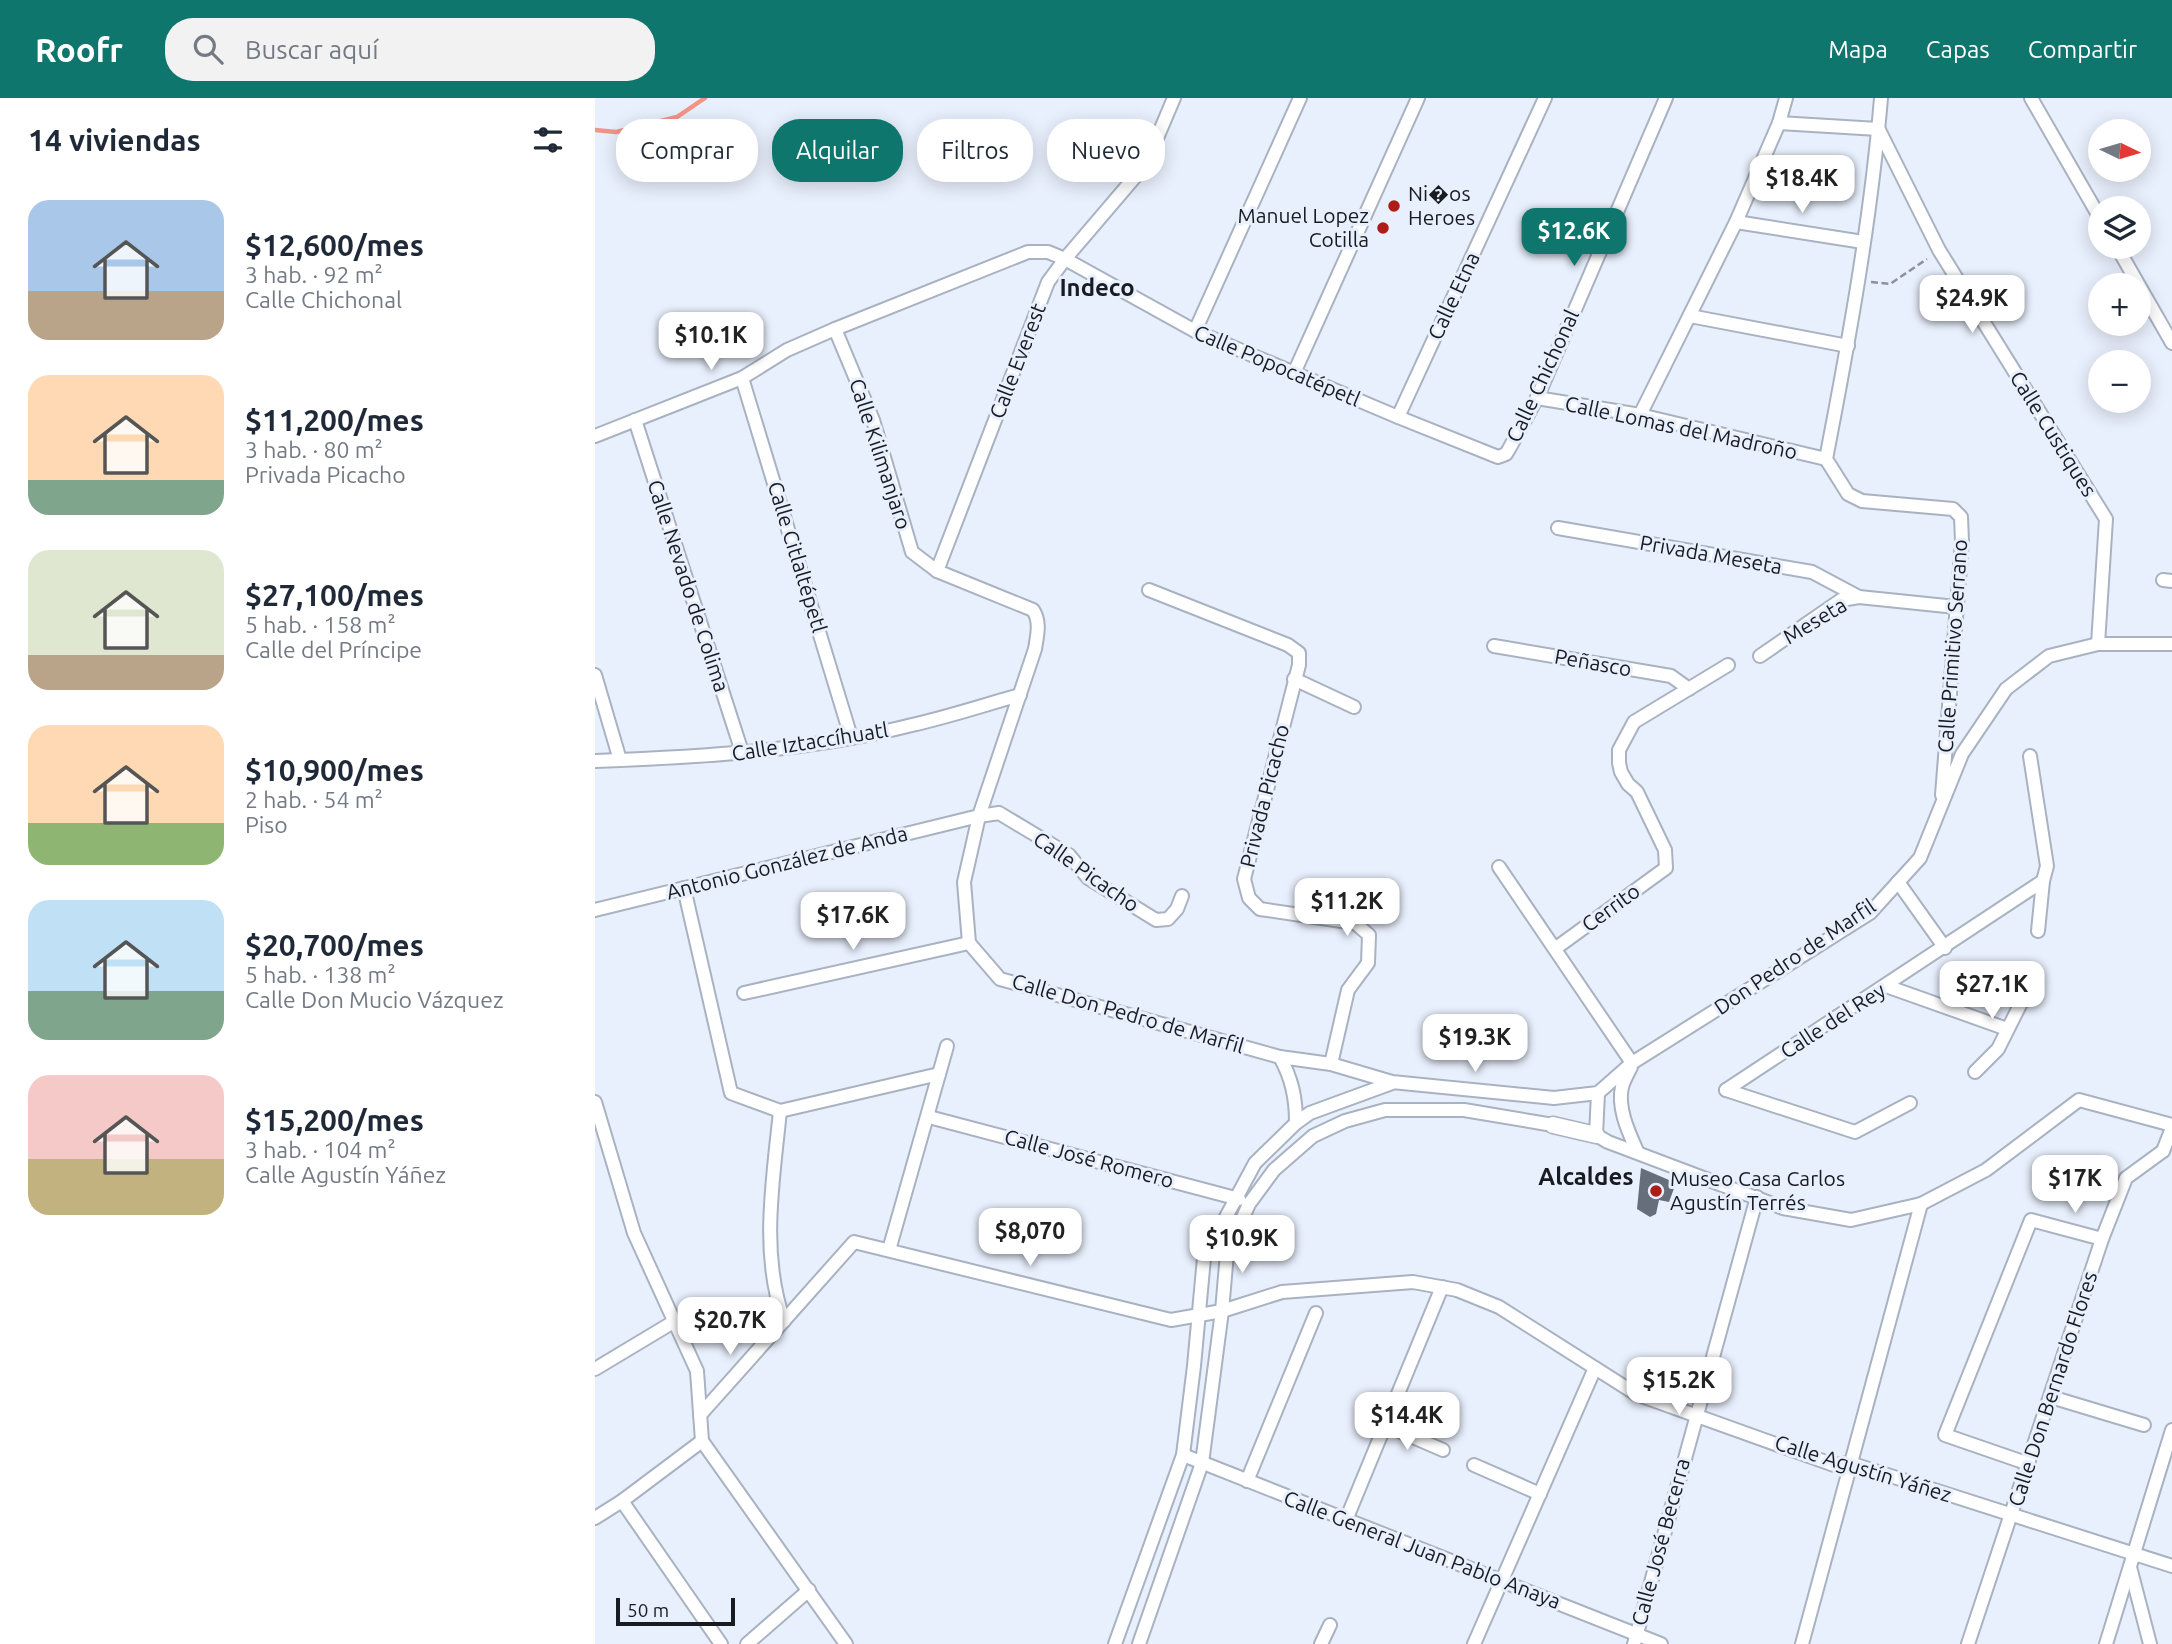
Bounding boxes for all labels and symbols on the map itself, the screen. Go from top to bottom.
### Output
north arrow [2088,119,2151,182]
pin: $18.4K [1745,156,1859,215]
place label: Ni�os Heroes [1408,181,1475,229]
marker: Ni�os Heroes [1386,198,1402,214]
place label: Manuel Lopez Cotilla [1238,203,1369,251]
pin: $12.6K [1517,208,1631,268]
marker: Manuel Lopez Cotilla [1375,220,1391,236]
street label: Calle Etna [1422,248,1484,343]
district label: Indeco [1059,274,1135,301]
pin: $24.9K [1915,275,2029,335]
street label: Calle Everest [984,300,1050,422]
street label: Calle Chichonal [1501,306,1583,446]
pin: $10.1K [654,313,768,372]
street label: Calle Popocatépetl [1191,319,1364,411]
street label: Calle Custiques [2006,366,2102,501]
street label: Calle Kilimanjaro [845,375,917,532]
street label: Calle Lomas del Madroño [1563,391,1800,463]
street label: Calle Nevado de Colima [643,477,735,695]
street label: Calle Citlaltépetl [764,478,832,635]
street label: Privada Meseta [1638,530,1784,578]
street label: Calle Primitivo Serrano [1933,538,1971,754]
street label: Meseta [1778,592,1850,648]
street label: Peñasco [1553,643,1633,681]
street label: Calle Iztaccíhuatl [730,717,890,765]
street label: Privada Picacho [1235,722,1293,870]
street label: Antonio González de Anda [664,820,910,904]
street label: Calle Picacho [1029,826,1144,916]
pin: $11.2K [1290,878,1404,938]
street label: Cerrito [1577,878,1644,936]
pin: $17.6K [796,892,910,952]
street label: Don Pedro de Marfil [1709,893,1880,1019]
pin: $27.1K [1935,962,2049,1021]
street label: Calle Don Pedro de Marfil [1009,968,1247,1058]
street label: Calle del Rey [1776,977,1889,1063]
pin: $19.3K [1418,1014,1532,1074]
street label: Calle José Romero [1002,1124,1177,1192]
pin: $17K [2034,1156,2116,1215]
district label: Alcaldes [1538,1163,1634,1190]
place label: Museo Casa Carlos Agustín Terrés [1670,1166,1845,1214]
marker: Museo Casa Carlos Agustín Terrés [1648,1183,1664,1199]
pin: $8,070 [973,1208,1087,1268]
pin: $10.9K [1185,1216,1299,1275]
street label: Calle Don Bernardo Flores [2003,1268,2101,1509]
pin: $20.7K [673,1298,787,1357]
pin: $15.2K [1622,1358,1736,1417]
pin: $14.4K [1350,1392,1464,1452]
street label: Calle Agustín Yáñez [1772,1430,1955,1506]
street label: Calle José Becerra [1626,1455,1694,1628]
street label: Calle General Juan Pablo Anaya [1281,1485,1564,1613]
scale bar [616,1595,735,1627]

